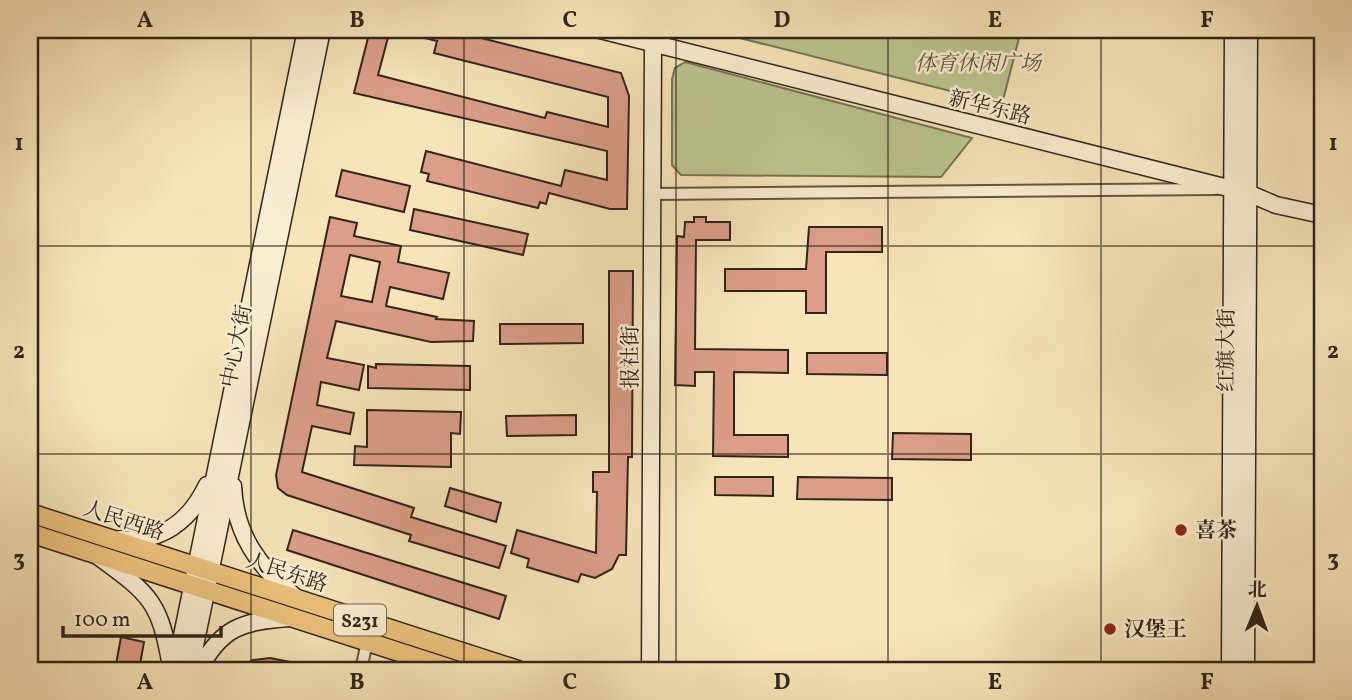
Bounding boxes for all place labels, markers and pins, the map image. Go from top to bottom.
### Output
place label: 喜茶 [1195,517,1237,546]
marker: 喜茶 [1173,522,1189,538]
place label: 汉堡王 [1124,616,1187,645]
marker: 汉堡王 [1102,621,1118,637]

